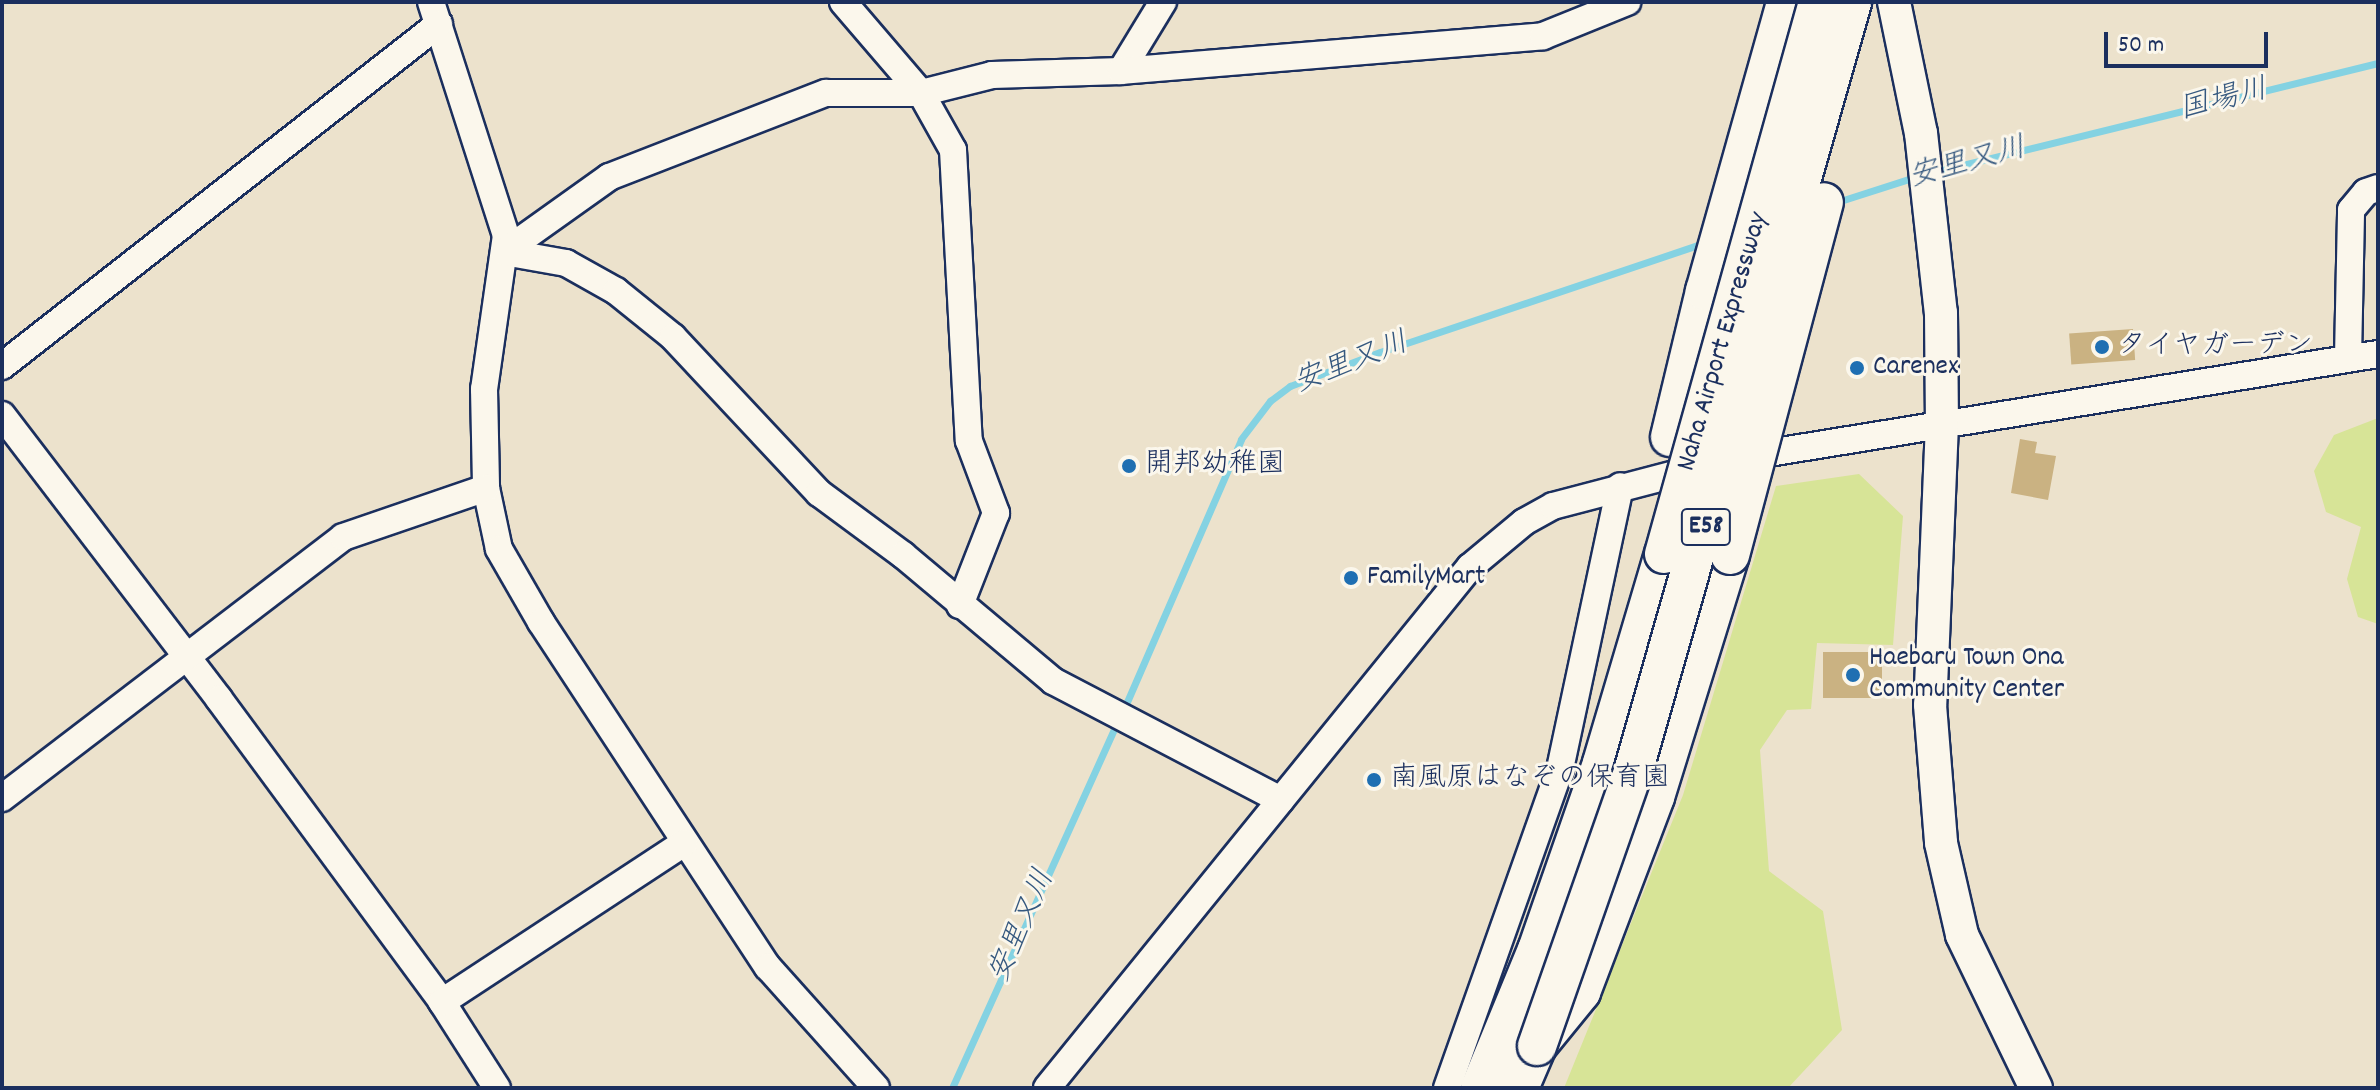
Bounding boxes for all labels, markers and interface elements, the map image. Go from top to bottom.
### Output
scale bar [2108,16,2272,66]
text: 50 m [2118,29,2164,63]
water label: 国場川 [2176,74,2272,130]
water label: 安里又川 [1905,132,2031,198]
street label: Naha Airport Expressway [1671,209,1777,475]
water label: 安里又川 [1290,327,1414,403]
place label: タイヤガーデン [2118,330,2314,364]
marker: タイヤガーデン [2093,338,2111,356]
place label: Carenex [1873,351,1958,385]
marker: Carenex [1848,359,1866,377]
place label: 開邦幼稚園 [1145,449,1285,483]
marker: 開邦幼稚園 [1120,457,1138,475]
road number: E58 [1680,505,1732,549]
place label: FamilyMart [1367,561,1485,595]
marker: FamilyMart [1342,569,1360,587]
place label: Haebaru Town Ona Community Center [1869,642,2064,708]
marker: Haebaru Town Ona Community Center [1844,666,1862,684]
place label: 南風原はなぞの保育園 [1390,763,1670,797]
marker: 南風原はなぞの保育園 [1365,771,1383,789]
water label: 安里又川 [983,865,1065,989]

